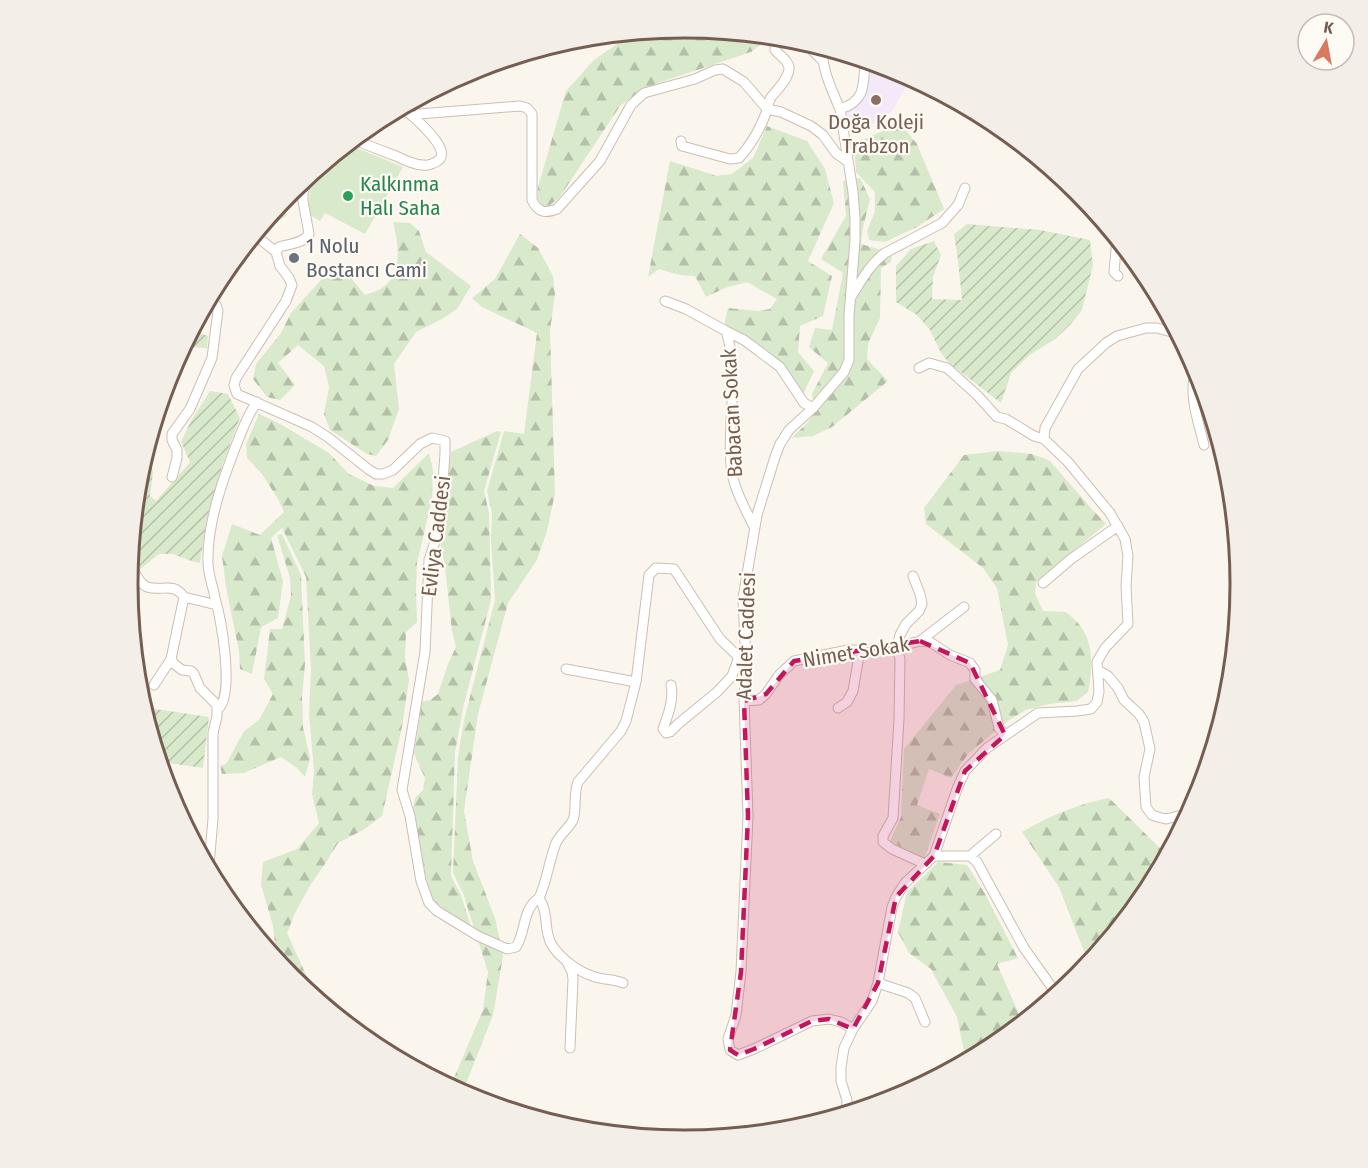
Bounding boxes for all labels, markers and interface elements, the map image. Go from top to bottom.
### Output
north arrow [1296,12,1356,72]
text: K [1322,18,1335,38]
marker: Doğa Koleji Trabzon [869,93,883,107]
place label: Doğa Koleji Trabzon [828,109,924,159]
place label: Kalkınma Halı Saha [360,171,441,221]
marker: Kalkınma Halı Saha [341,189,355,203]
place label: 1 Nolu Bostancı Cami [306,233,427,283]
marker: 1 Nolu Bostancı Cami [287,251,301,265]
street label: Babacan Sokak [716,348,748,478]
street label: Evliya Caddesi [416,474,456,598]
street label: Adalet Caddesi [731,572,761,700]
street label: Nimet Sokak [801,631,911,673]

